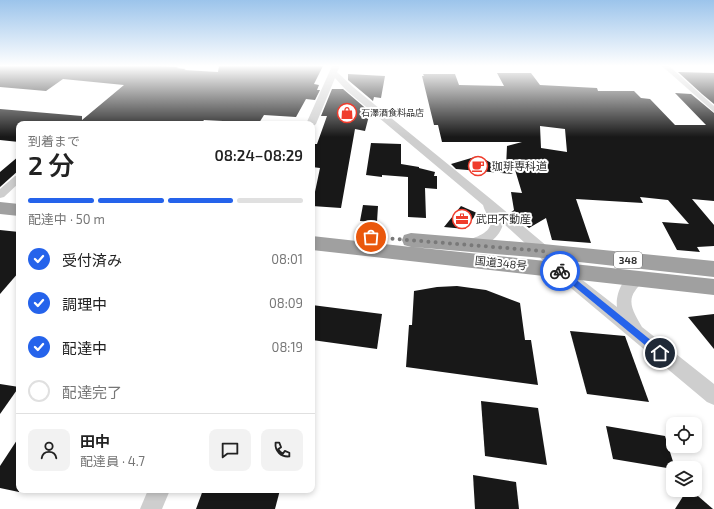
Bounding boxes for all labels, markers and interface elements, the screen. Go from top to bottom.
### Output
shop icon: 石澤酒食料品店 [336,102,358,124]
place label: 石澤酒食料品店 [361,107,424,118]
text: 到着まで [28,133,80,149]
text: 08:24–08:29 [215,146,303,164]
text: 2 分 [28,149,75,180]
cafe icon: 珈琲専科道 [467,155,489,177]
place label: 珈琲専科道 [492,159,547,172]
office icon: 武田不動産 [451,208,473,230]
text: 配達中 · 50 m [28,211,105,227]
place label: 武田不動産 [476,212,531,225]
pin [354,220,388,254]
icon: bag [360,226,382,248]
icon: check [28,248,50,270]
text: 受付済み [62,251,122,269]
text: 08:01 [271,251,303,267]
courier [540,251,580,291]
road number: 348 [614,252,642,268]
street label: 国道348号 [474,253,528,272]
icon: bike [549,260,571,282]
icon: check [28,292,50,314]
text: 調理中 [62,295,107,313]
text: 08:09 [269,295,303,311]
icon: check [28,336,50,358]
pin [643,336,677,370]
text: 配達中 [62,339,107,357]
text: 08:19 [272,339,303,355]
icon: home [649,342,671,364]
text: 配達完了 [62,383,122,401]
map controls [666,417,702,497]
button: locate [666,417,702,453]
button: person [28,429,70,471]
button: chat [209,429,251,471]
button: phone [261,429,303,471]
text: 田中 [80,432,110,450]
text: 配達員 · 4.7 [80,453,145,469]
button: layers [666,461,702,497]

